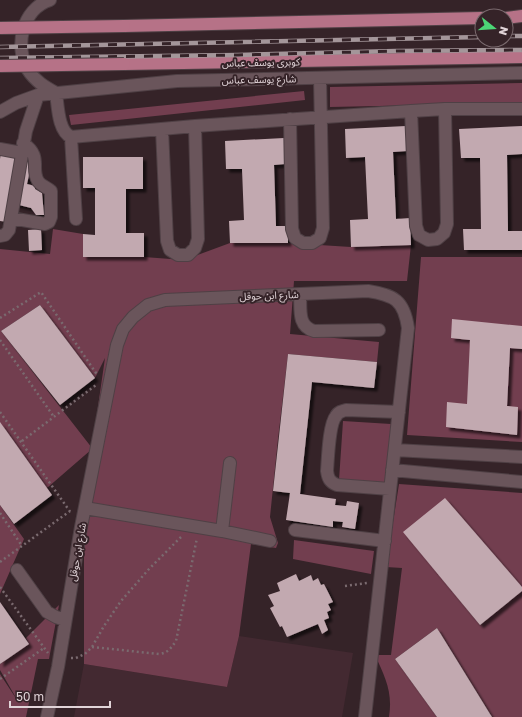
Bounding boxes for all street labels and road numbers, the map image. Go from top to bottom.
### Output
street label: كوبرى يوسف عباس [222,55,301,70]
street label: شارع يوسف عباس [222,72,297,88]
street label: شارع ابن حوقل [239,288,299,304]
street label: شارع ابن حوقل [66,522,90,583]

